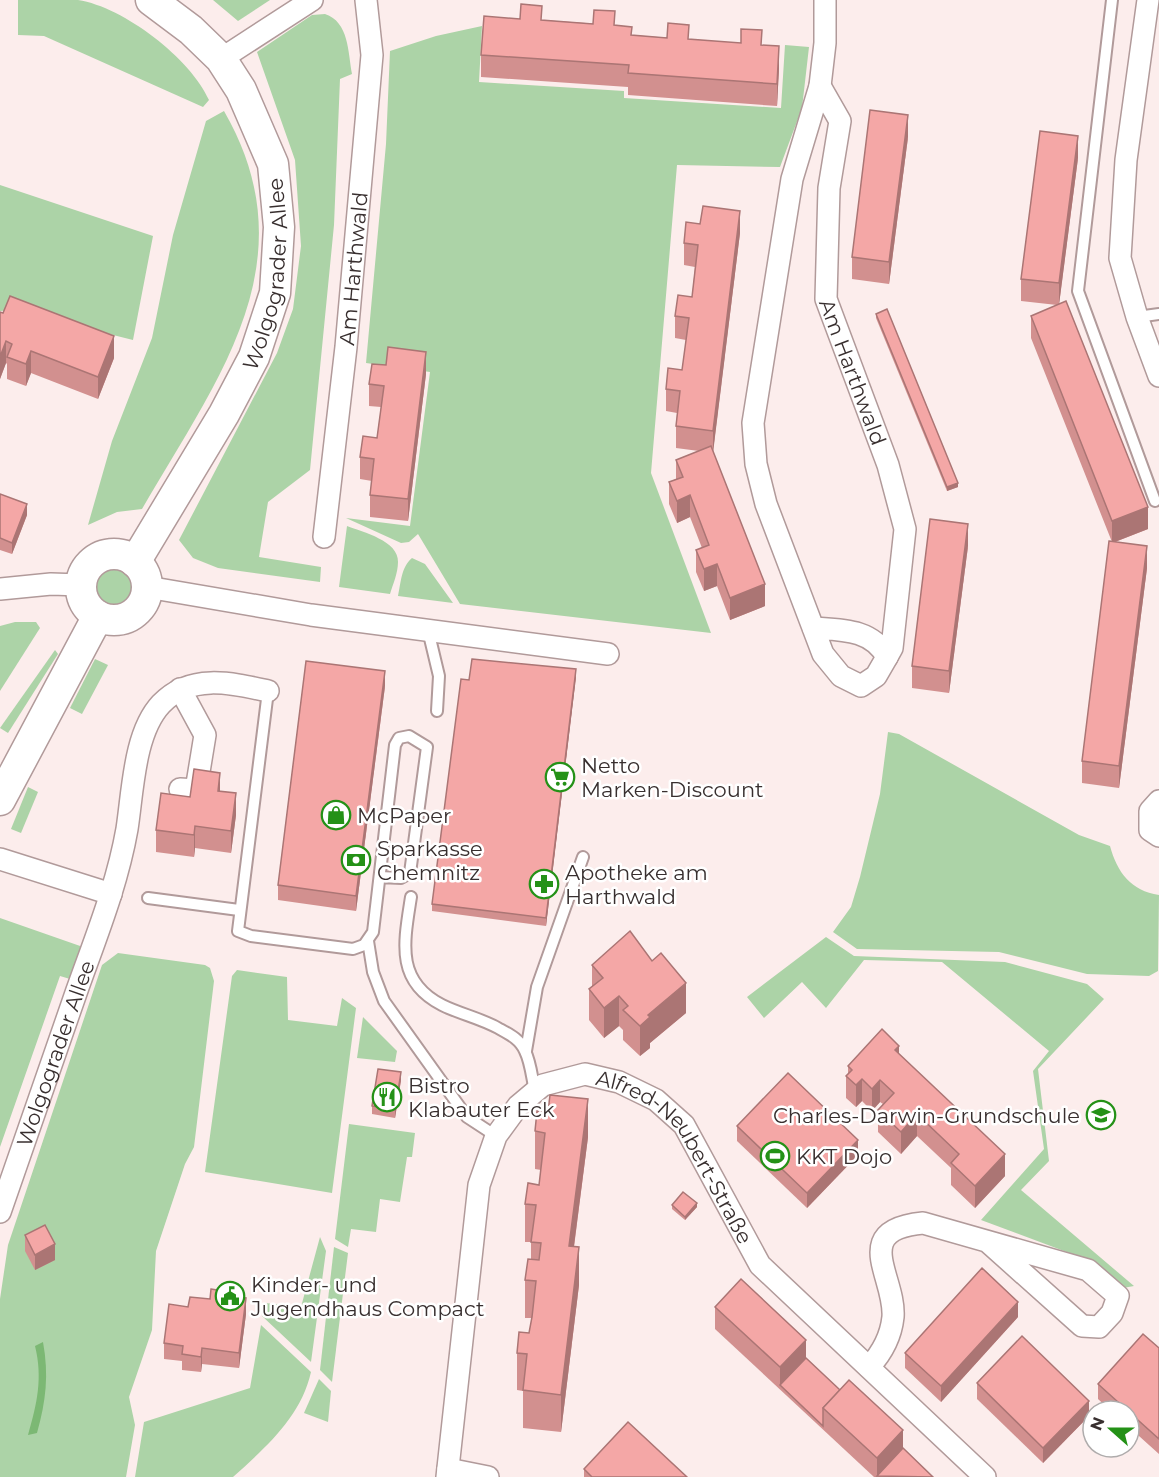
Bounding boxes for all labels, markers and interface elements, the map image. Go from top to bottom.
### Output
street label: Wolgograder Allee [237,177,292,374]
street label: Am Harthwald [334,191,372,346]
street label: Am Harthwald [815,295,892,448]
place label: Netto Marken-Discount [581,753,764,802]
supermarket icon: Netto Marken-Discount [544,761,576,793]
shop icon: McPaper [320,799,352,831]
place label: McPaper [357,803,451,828]
place label: Sparkasse Chemnitz [377,836,483,885]
bank icon: Sparkasse Chemnitz [340,844,372,876]
place label: Apotheke am Harthwald [565,860,708,909]
pharmacy icon: Apotheke am Harthwald [528,868,560,900]
street label: Wolgograder Allee [11,957,99,1150]
street label: Alfred-Neubert-Straße [594,1065,758,1248]
place label: Bistro Klabauter Eck [408,1073,555,1122]
restaurant icon: Bistro Klabauter Eck [371,1081,403,1113]
school or university icon: Charles-Darwin-Grundschule [1085,1099,1117,1131]
place label: Charles-Darwin-Grundschule [773,1103,1080,1128]
sports icon: KKT Dojo [759,1140,791,1172]
place label: KKT Dojo [796,1144,892,1169]
place label: Kinder- und Jugendhaus Compact [250,1272,484,1321]
public building icon: Kinder- und Jugendhaus Compact [214,1280,246,1312]
north arrow [1081,1399,1141,1459]
text: N [1086,1414,1109,1433]

